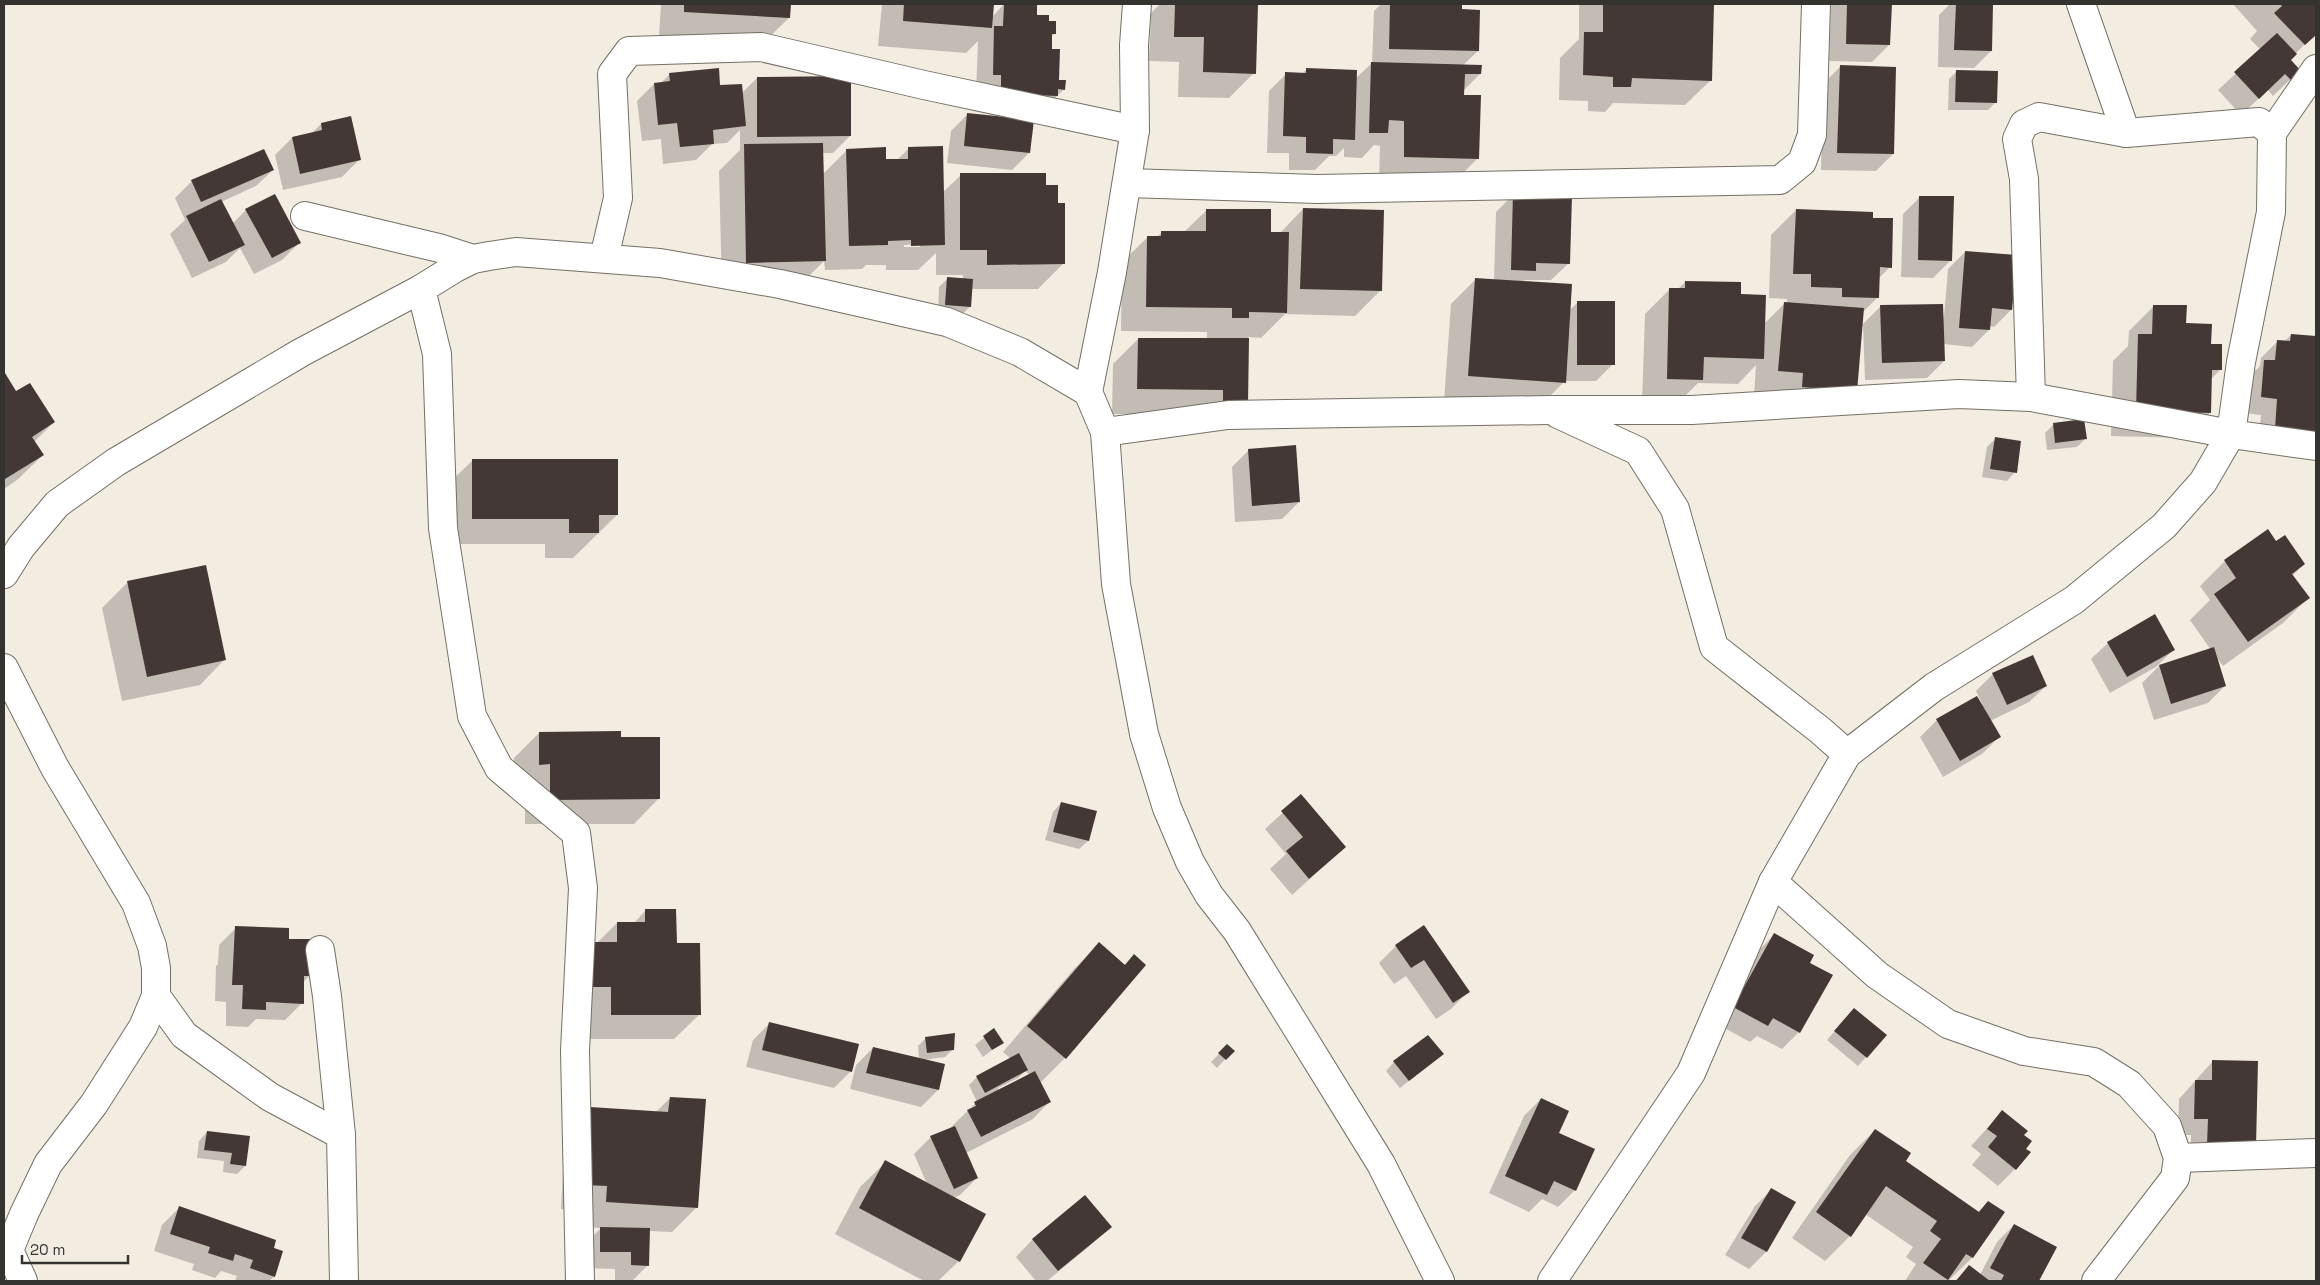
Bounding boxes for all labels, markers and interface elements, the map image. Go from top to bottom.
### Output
scale bar [22,1232,129,1264]
text: 20 m [30,1240,65,1259]

